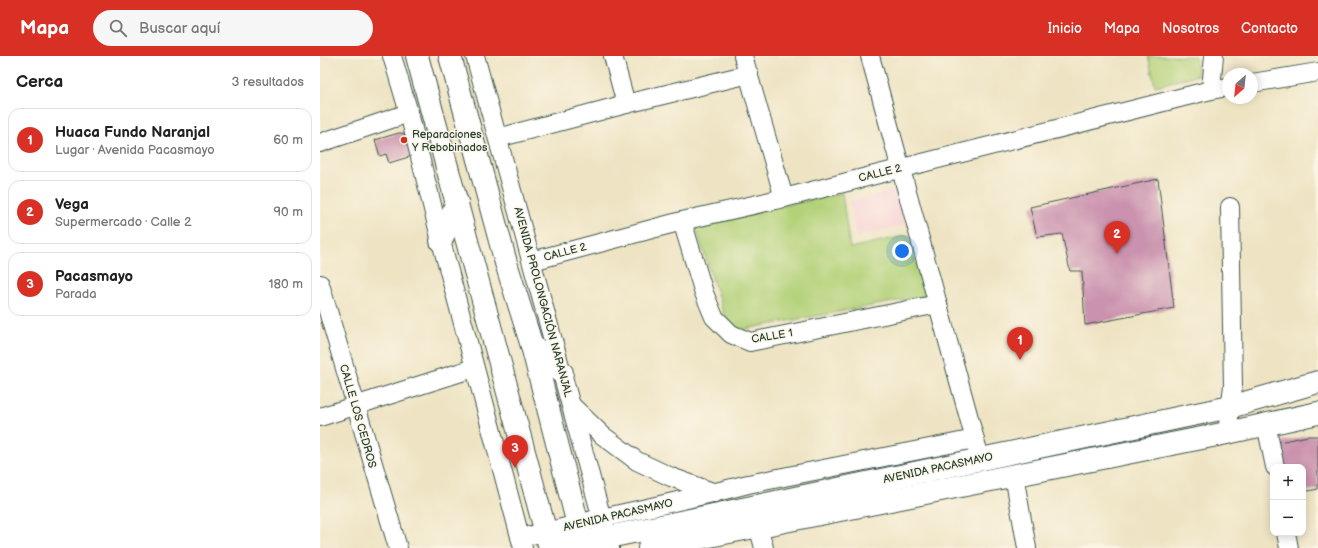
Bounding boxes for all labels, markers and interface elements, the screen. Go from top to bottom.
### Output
search box [93,10,373,46]
text: Mapa [20,17,69,40]
icon: search [107,17,129,39]
text: Buscar aquí [139,19,220,38]
text: Inicio [1048,20,1082,37]
text: Mapa [1104,20,1140,37]
text: Nosotros [1162,20,1219,37]
text: Contacto [1241,20,1298,37]
north arrow [1222,68,1258,104]
text: Cerca [16,72,63,92]
text: 3 resultados [232,74,304,90]
text: Huaca Fundo Naranjal [55,123,210,142]
place label: Reparaciones Y Rebobinados [411,128,488,154]
text: 1 [27,132,33,148]
text: 60 m [273,132,303,148]
marker: Reparaciones Y Rebobinados [399,135,409,145]
text: Lugar · Avenida Pacasmayo [55,142,215,158]
street label: CALLE 2 [857,161,903,185]
text: Vega [55,195,89,214]
text: 2 [26,204,34,220]
text: 90 m [274,204,303,220]
street label: AVENIDA PROLONGACIÓN NARANJAL [511,205,576,399]
text: Supermercado · Calle 2 [55,214,192,230]
pin: 2 [1104,221,1130,254]
street label: CALLE 2 [542,240,588,264]
your location [892,241,912,261]
text: Pacasmayo [55,267,133,286]
text: 3 [26,276,34,292]
text: 180 m [268,276,303,292]
text: Parada [55,286,97,302]
street label: CALLE 1 [750,326,794,346]
pin: 1 [1007,327,1033,360]
street label: CALLE LOS CEDROS [337,363,379,470]
pin: 3 [502,435,528,468]
street label: AVENIDA PACASMAYO [882,450,994,486]
map controls [1270,464,1306,536]
button: + [1270,464,1306,500]
street label: AVENIDA PACASMAYO [562,496,674,534]
button: − [1270,500,1306,536]

